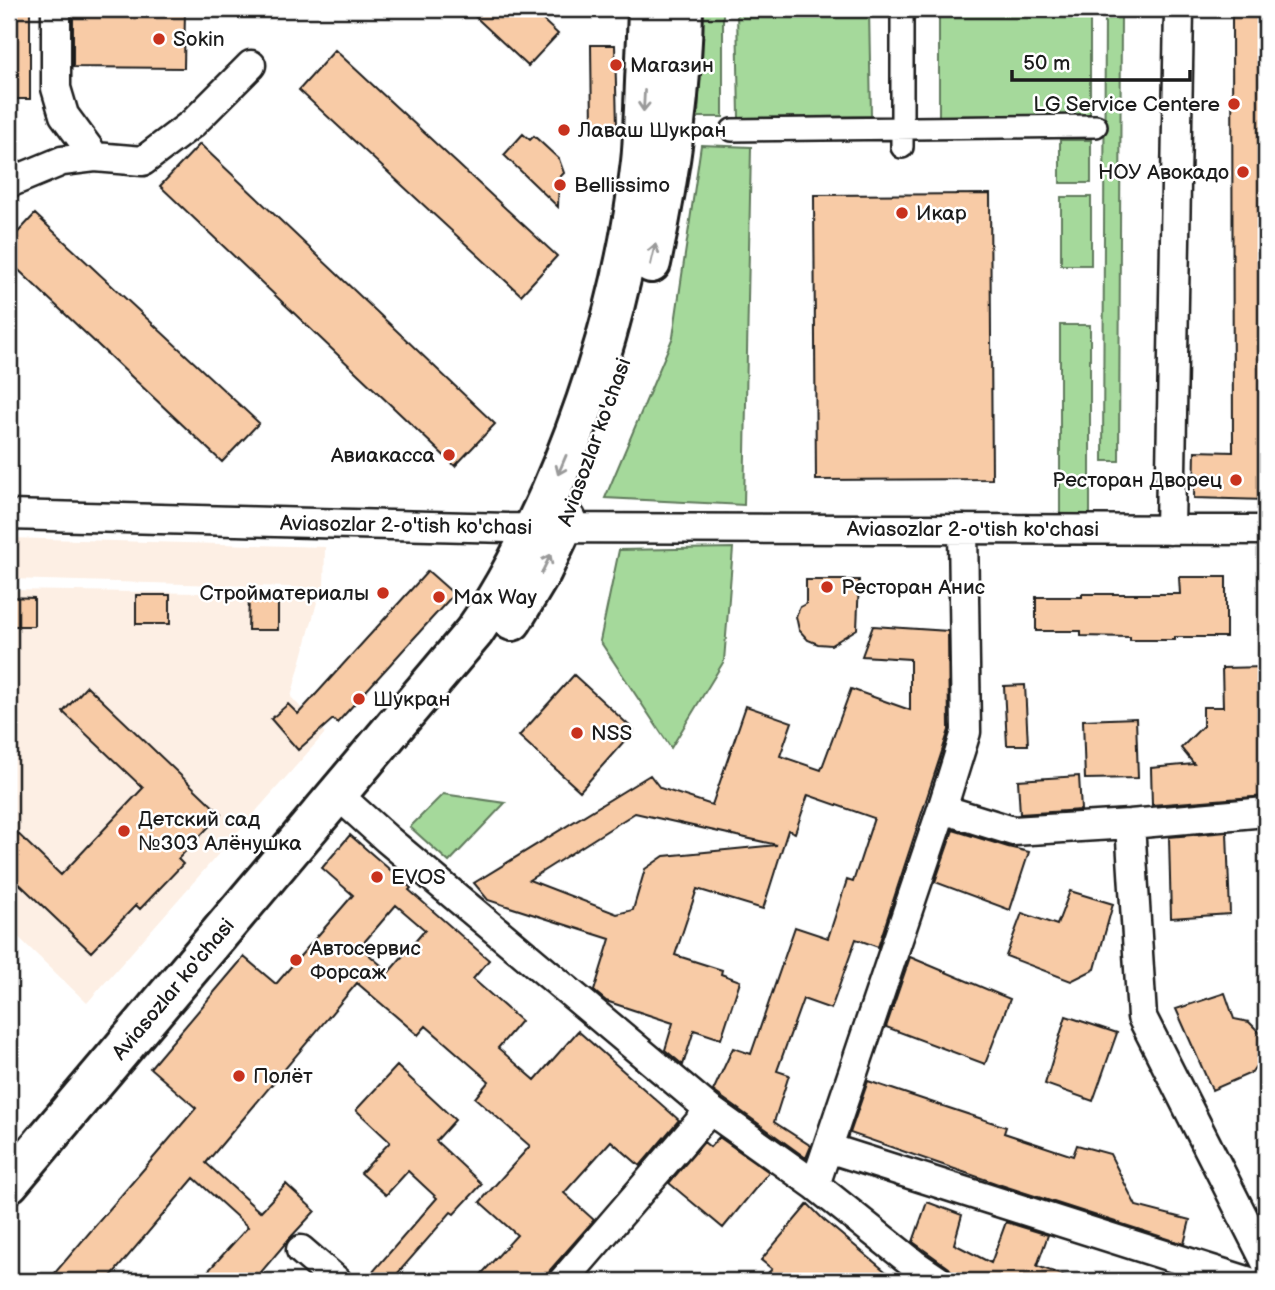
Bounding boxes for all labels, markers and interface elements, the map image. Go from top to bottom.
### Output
place label: Sokin [173,27,225,52]
marker: Sokin [151,31,167,47]
scale bar [1012,38,1191,82]
text: 50 m [1023,51,1070,76]
place label: Магазин [630,53,714,78]
marker: Магазин [608,57,624,73]
one-way arrow [637,90,650,112]
place label: LG Service Centere [1033,92,1220,117]
marker: LG Service Centere [1226,96,1242,112]
place label: Лаваш Шукран [577,118,726,143]
marker: Лаваш Шукран [556,122,572,138]
place label: НОУ Авокадо [1098,160,1229,185]
marker: НОУ Авокадо [1235,164,1251,180]
place label: Bellissimo [574,173,670,198]
marker: Bellissimo [552,177,568,193]
place label: Икар [916,201,967,226]
marker: Икар [894,205,910,221]
one-way arrow [646,243,660,266]
street label: Aviasozlar ko'chasi [552,355,636,530]
place label: Авиакасса [330,443,436,468]
marker: Авиакасса [441,447,457,463]
one-way arrow [554,453,567,475]
place label: Ресторан Дворец [1052,468,1222,493]
marker: Ресторан Дворец [1228,472,1244,488]
street label: Aviasozlar 2-o'tish ko'chasi [280,511,532,540]
street label: Aviasozlar 2-o'tish ko'chasi [847,517,1099,542]
one-way arrow [539,554,553,575]
place label: Ресторан Анис [841,575,985,600]
marker: Ресторан Анис [819,579,835,595]
place label: Стройматериалы [200,581,369,606]
marker: Стройматериалы [375,585,391,601]
place label: Max Way [453,585,538,610]
marker: Max Way [431,589,447,605]
place label: Шукран [373,687,450,712]
marker: Шукран [351,691,367,707]
place label: NSS [591,721,632,746]
marker: NSS [569,725,585,741]
place label: Детский сад №303 Алёнушка [138,807,302,856]
marker: Детский сад №303 Алёнушка [116,823,132,839]
place label: EVOS [391,865,446,890]
marker: EVOS [369,869,385,885]
street label: Aviasozlar ko'chasi [107,914,240,1065]
place label: Автосервис Форсаж [309,936,421,985]
marker: Автосервис Форсаж [288,952,304,968]
place label: Полёт [253,1064,313,1089]
marker: Полёт [231,1068,247,1084]

